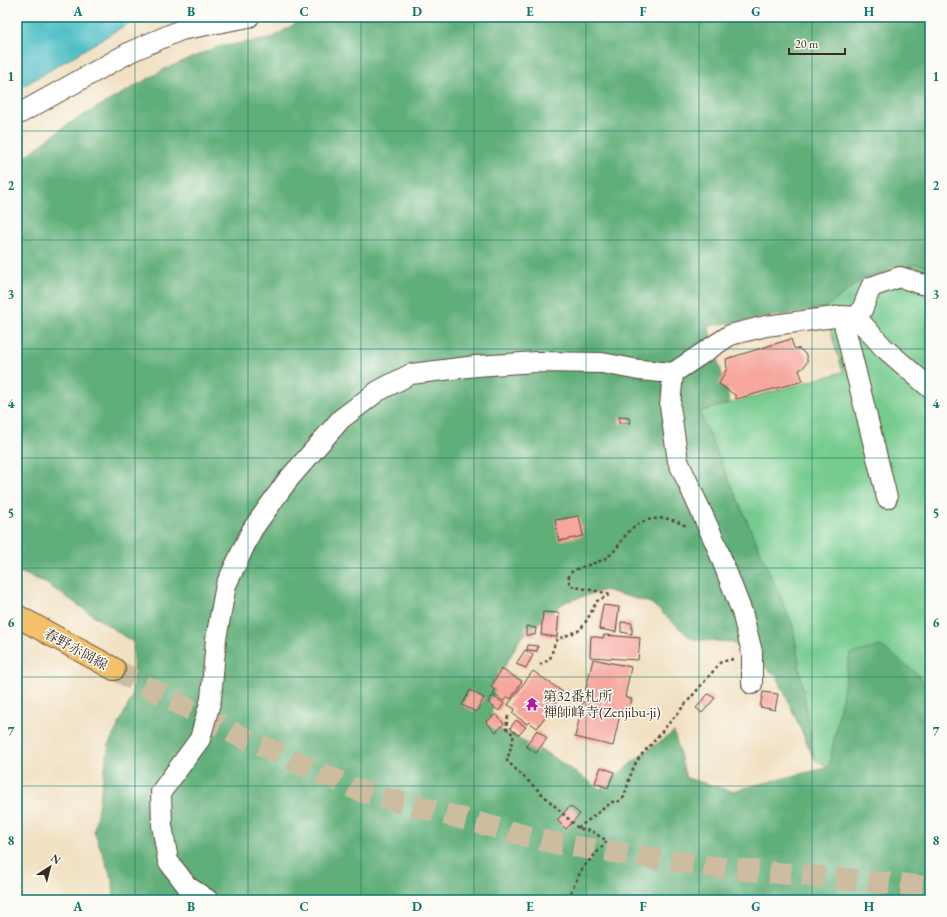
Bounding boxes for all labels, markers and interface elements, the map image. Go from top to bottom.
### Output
text: A [72,3,83,20]
text: B [187,3,195,20]
text: C [299,3,309,20]
text: D [412,3,422,20]
text: E [526,3,534,20]
text: F [639,3,647,20]
text: G [751,3,761,20]
text: H [864,3,875,20]
scale bar [789,30,845,56]
text: 20 m [795,36,819,52]
text: 1 [8,68,15,85]
text: 1 [933,68,940,85]
text: 2 [8,177,15,194]
text: 2 [933,177,940,194]
text: 3 [8,286,15,303]
text: 3 [933,286,940,303]
text: 4 [8,395,15,412]
text: 4 [933,395,940,412]
text: 5 [8,505,14,522]
text: 5 [933,505,939,522]
text: 6 [8,614,15,631]
text: 6 [933,614,940,631]
street label: 春野赤岡線 [41,624,111,674]
place label: 第32番札所 禅師峰寺(Zenjibu-ji) [543,687,661,721]
temple icon: 第32番札所 禅師峰寺(Zenjibu-ji) [524,696,540,712]
text: 7 [8,723,15,740]
text: 7 [933,723,940,740]
text: 8 [8,832,15,849]
text: 8 [933,832,940,849]
north arrow [30,847,70,887]
text: N [48,851,64,867]
text: A [72,898,83,915]
text: B [187,898,195,915]
text: C [299,898,309,915]
text: D [412,898,422,915]
text: E [526,898,534,915]
text: F [639,898,647,915]
text: G [751,898,761,915]
text: H [864,898,875,915]

